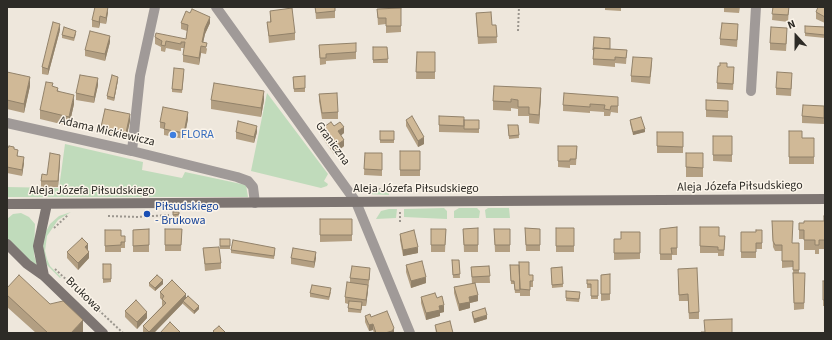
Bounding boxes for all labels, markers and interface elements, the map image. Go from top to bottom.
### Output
north arrow [776,16,816,56]
text: N [785,16,798,33]
street label: Adama Mickiewicza [58,114,156,150]
street label: Graniczna [311,120,353,168]
place label: FLORA [181,128,214,142]
marker: FLORA [168,130,178,140]
street label: Aleja Józefa Piłsudskiego [677,179,803,195]
street label: Aleja Józefa Piłsudskiego [353,182,479,196]
street label: Aleja Józefa Piłsudskiego [29,184,155,198]
place label: Piłsudskiego - Brukowa [155,200,219,228]
marker: Piłsudskiego - Brukowa [142,209,152,219]
street label: Brukowa [62,274,104,316]

